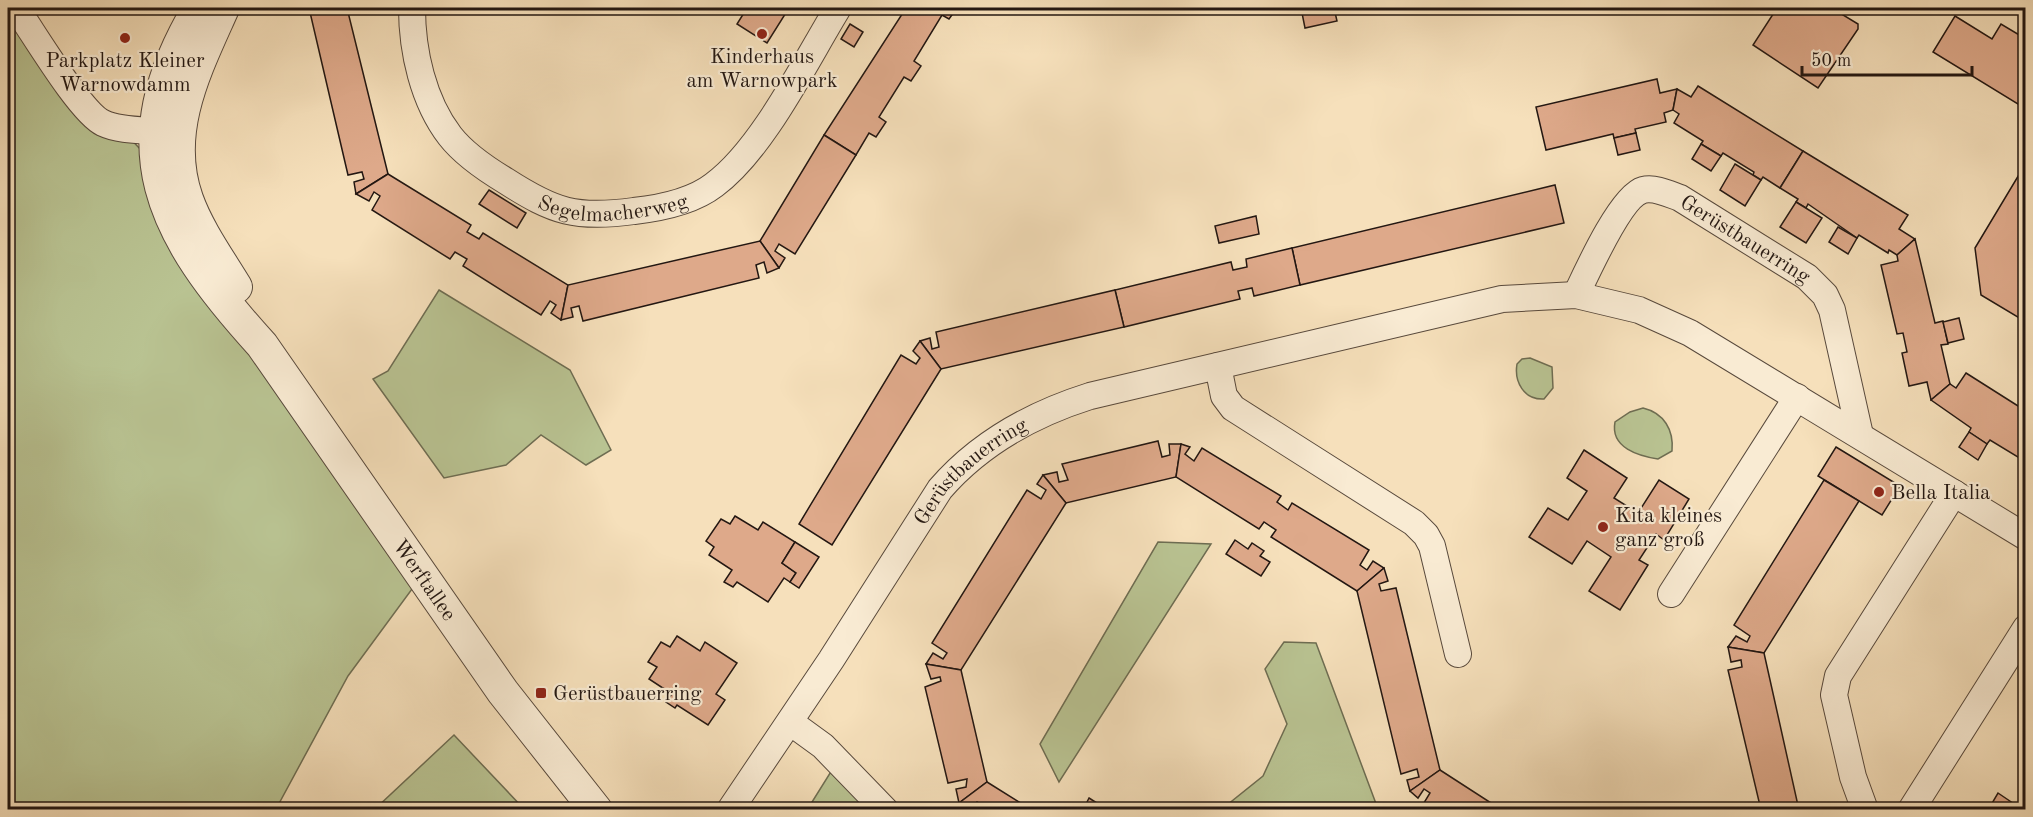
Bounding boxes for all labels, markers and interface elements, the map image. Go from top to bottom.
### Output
marker: Kinderhaus am Warnowpark [755,27,769,41]
marker: Parkplatz Kleiner Warnowdamm [118,31,132,45]
scale bar [1802,39,1972,77]
place label: Kinderhaus am Warnowpark [686,47,838,92]
place label: Parkplatz Kleiner Warnowdamm [45,51,205,96]
text: 50 m [1811,52,1851,70]
street label: Segelmacherweg [534,191,691,226]
street label: Gerüstbauerring [1676,192,1814,289]
street label: Gerüstbauerring [911,414,1032,529]
place label: Bella Italia [1891,483,1990,504]
marker: Bella Italia [1872,485,1886,499]
place label: Kita kleines ganz groß [1615,506,1722,551]
marker: Kita kleines ganz groß [1596,520,1610,534]
street label: Werftallee [388,536,459,625]
place label: Gerüstbauerring [553,684,702,705]
marker: Gerüstbauerring [534,686,548,700]

